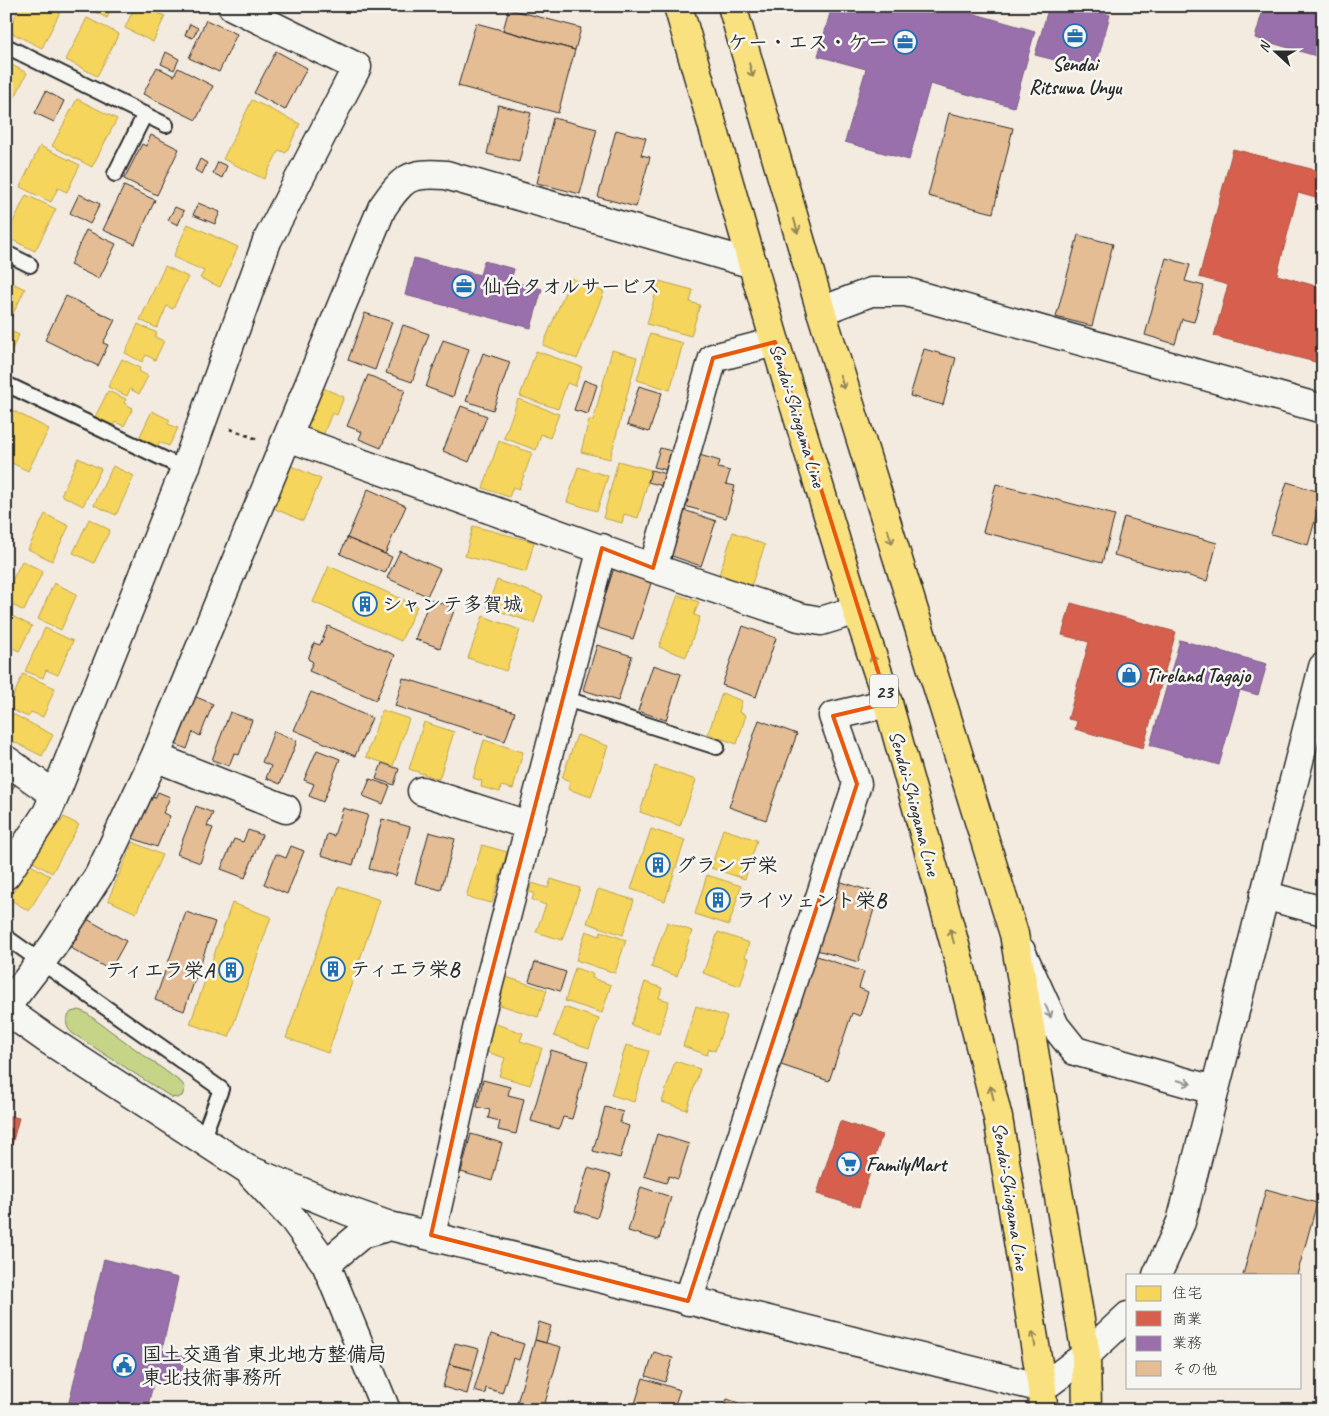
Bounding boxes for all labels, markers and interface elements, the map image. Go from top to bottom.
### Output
office icon: Sendai Ritsuwa Unyu [1062,23,1088,49]
north arrow [1252,28,1302,78]
office icon: ケー・エス・ケー [892,29,918,55]
place label: ケー・エス・ケー [728,30,888,55]
text: N [1255,38,1275,55]
place label: Sendai Ritsuwa Unyu [1029,52,1123,101]
one-way arrow [746,61,756,77]
one-way arrow [792,218,801,234]
office icon: 仙台タオルサービス [451,273,477,299]
place label: 仙台タオルサービス [482,274,660,299]
street label: Sendai-Shiogama Line [764,340,832,491]
one-way arrow [838,373,848,389]
one-way arrow [886,529,896,545]
building icon: シャンテ多賀城 [352,591,378,617]
place label: シャンテ多賀城 [382,592,523,617]
one-way arrow [869,654,878,670]
shop icon: Tireland Tagajo [1116,662,1142,688]
place label: Tireland Tagajo [1146,663,1252,688]
road number: 23 [870,674,898,708]
street label: Sendai-Shiogama Line [883,728,946,880]
building icon: グランデ栄 [645,852,671,878]
place label: グランデ栄 [676,853,778,878]
building icon: ライツェント栄B [705,887,731,913]
place label: ライツェント栄B [736,888,888,913]
one-way arrow [947,928,956,944]
building icon: ティエラ栄B [320,956,346,982]
building icon: ティエラ栄A [218,957,244,983]
place label: ティエラ栄B [350,957,461,982]
place label: ティエラ栄A [105,958,216,983]
one-way arrow [1043,1003,1053,1018]
one-way arrow [1176,1077,1192,1087]
one-way arrow [987,1086,996,1102]
street label: Sendai-Shiogama Line [987,1121,1035,1273]
supermarket icon: FamilyMart [836,1151,862,1177]
place label: FamilyMart [866,1152,948,1177]
legend [1126,1274,1302,1388]
text: 住宅 [1172,1284,1202,1303]
text: 商業 [1172,1310,1202,1329]
one-way arrow [1029,1332,1039,1348]
text: 業務 [1172,1334,1202,1353]
place label: 国土交通省 東北地方整備局 東北技術事務所 [142,1342,387,1390]
public building icon: 国土交通省 東北地方整備局 東北技術事務所 [111,1352,137,1378]
text: その他 [1172,1360,1217,1379]

